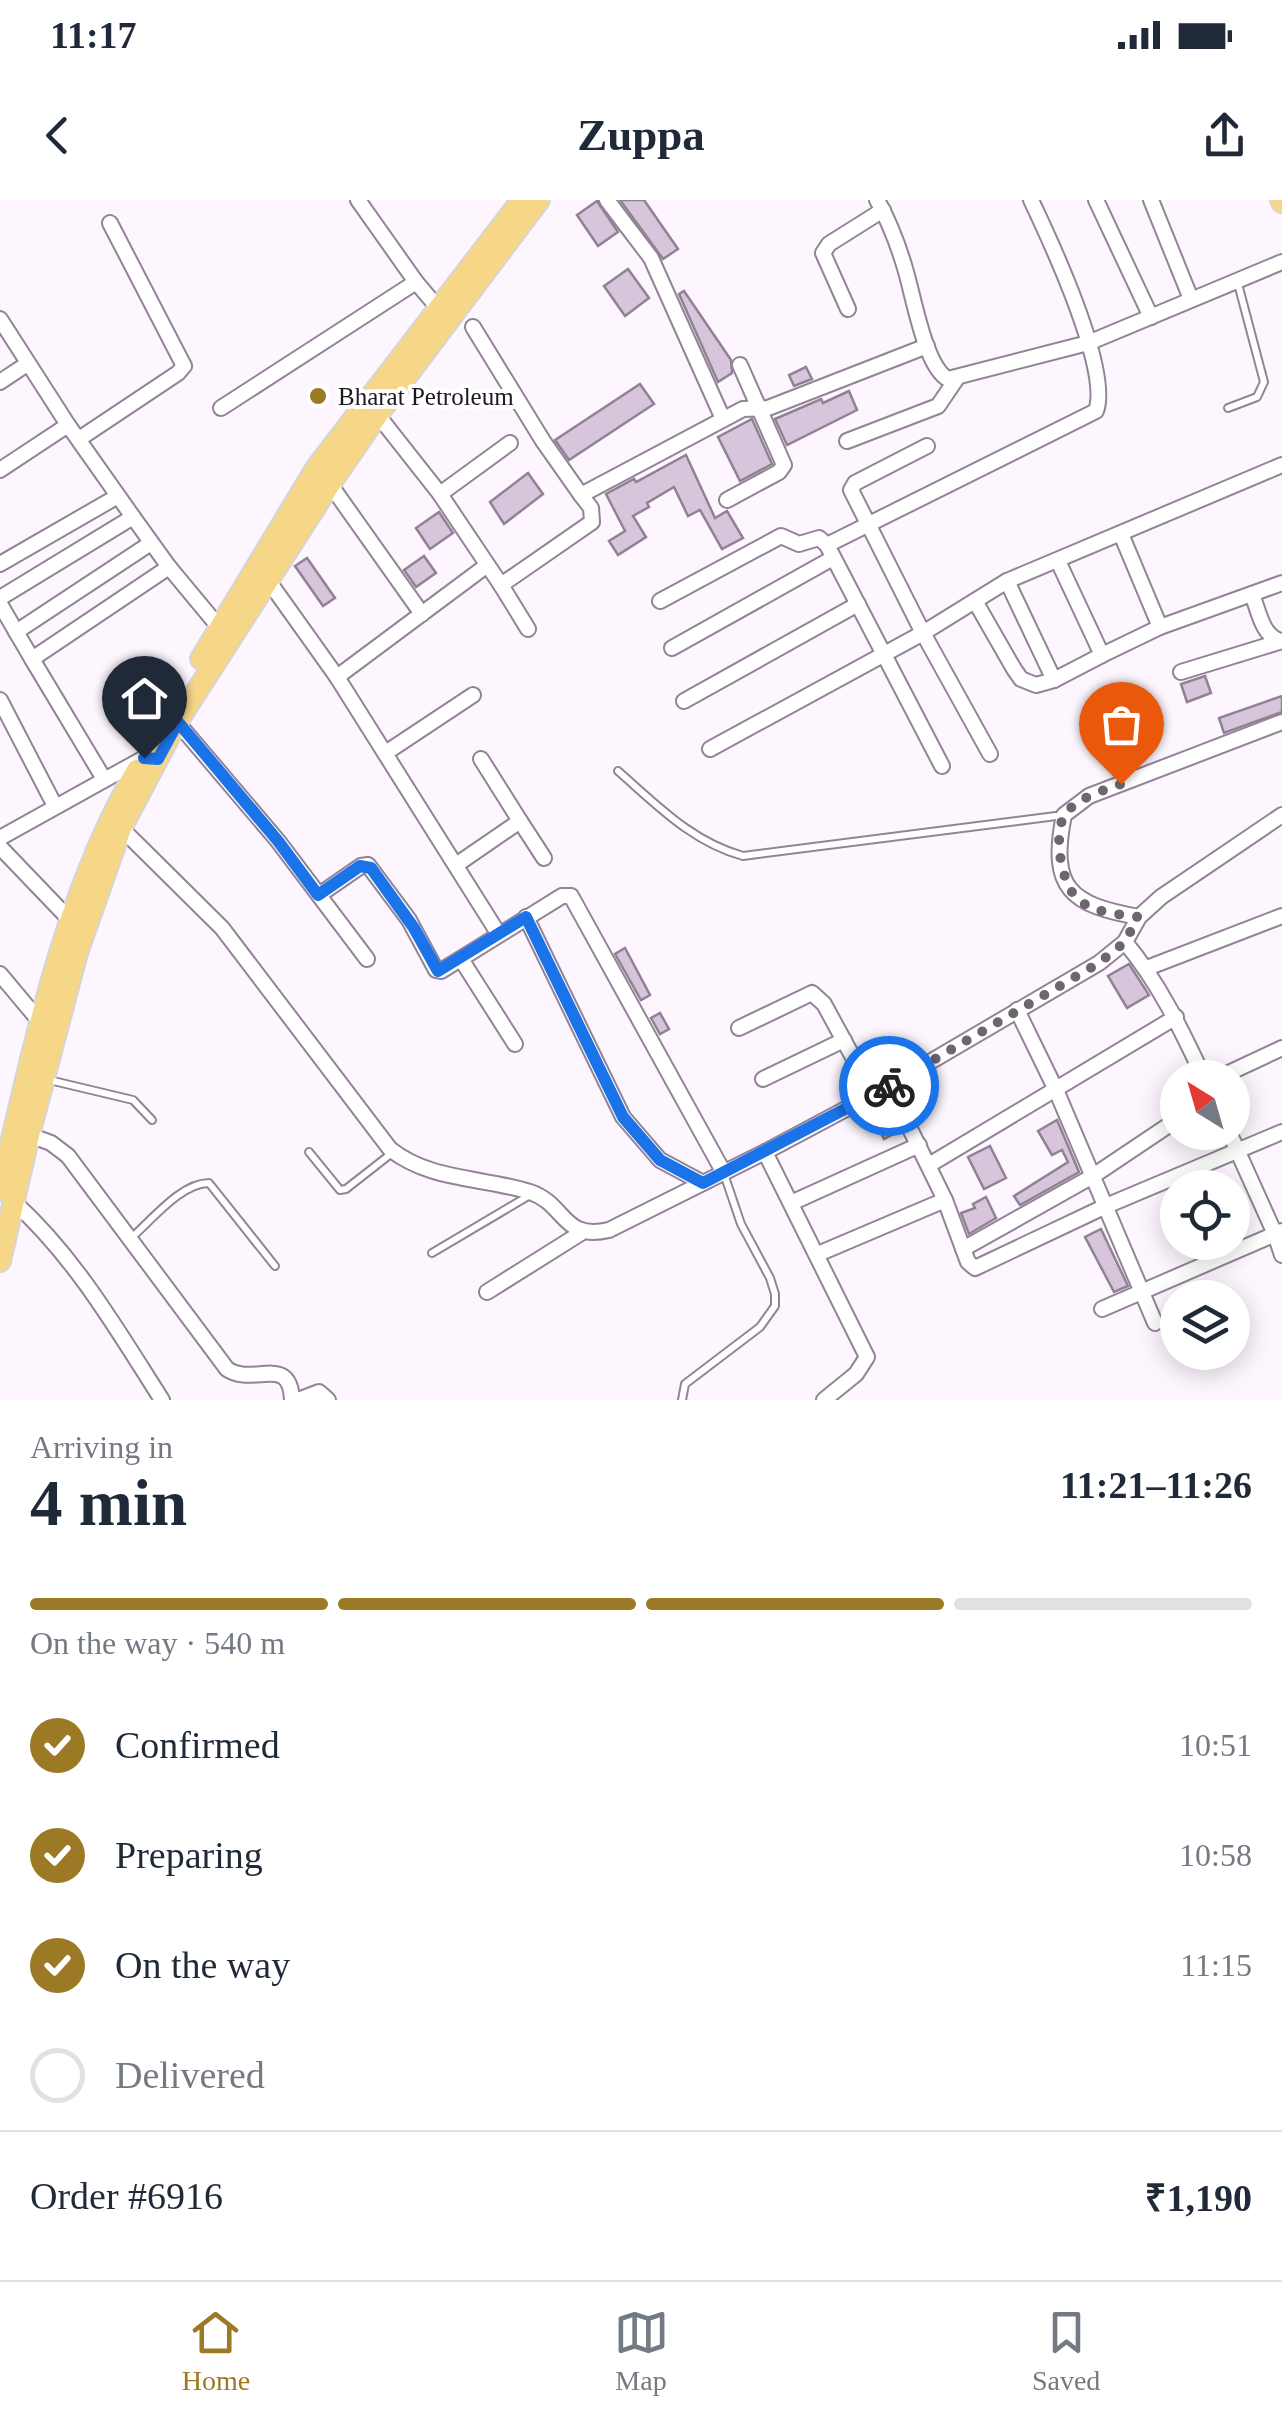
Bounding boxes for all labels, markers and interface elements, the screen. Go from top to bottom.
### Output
text: 11:17 [50,14,137,56]
icon: back [30,108,85,163]
icon: share [1197,108,1252,163]
text: Zuppa [577,110,705,160]
place label: Bharat Petroleum [338,383,514,410]
marker: Bharat Petroleum [307,385,329,407]
pin [102,656,187,759]
icon: home [117,671,172,726]
pin [1079,682,1164,785]
icon: bag [1094,697,1149,752]
courier [839,1036,939,1136]
icon: bike [862,1059,917,1114]
north arrow [1160,1060,1250,1150]
map controls [1160,1060,1250,1370]
button: locate [1160,1170,1250,1260]
button: layers [1160,1280,1250,1370]
text: Arriving in [30,1429,173,1465]
text: 11:21–11:26 [1060,1464,1252,1506]
text: 4 min [30,1467,187,1539]
text: On the way · 540 m [30,1625,285,1661]
icon: check [30,1718,85,1773]
text: Confirmed [115,1724,280,1766]
text: 10:51 [1179,1727,1252,1763]
icon: check [30,1828,85,1883]
text: Preparing [115,1834,263,1876]
text: 10:58 [1179,1837,1252,1873]
icon: check [30,1938,85,1993]
text: On the way [115,1944,290,1986]
text: 11:15 [1180,1947,1252,1983]
text: Delivered [115,2054,265,2096]
text: Order #6916 [30,2175,223,2217]
text: ₹1,190 [1145,2177,1252,2219]
tab: Home [182,2305,250,2397]
tab: Map [614,2305,669,2397]
tab: Saved [1032,2305,1100,2397]

